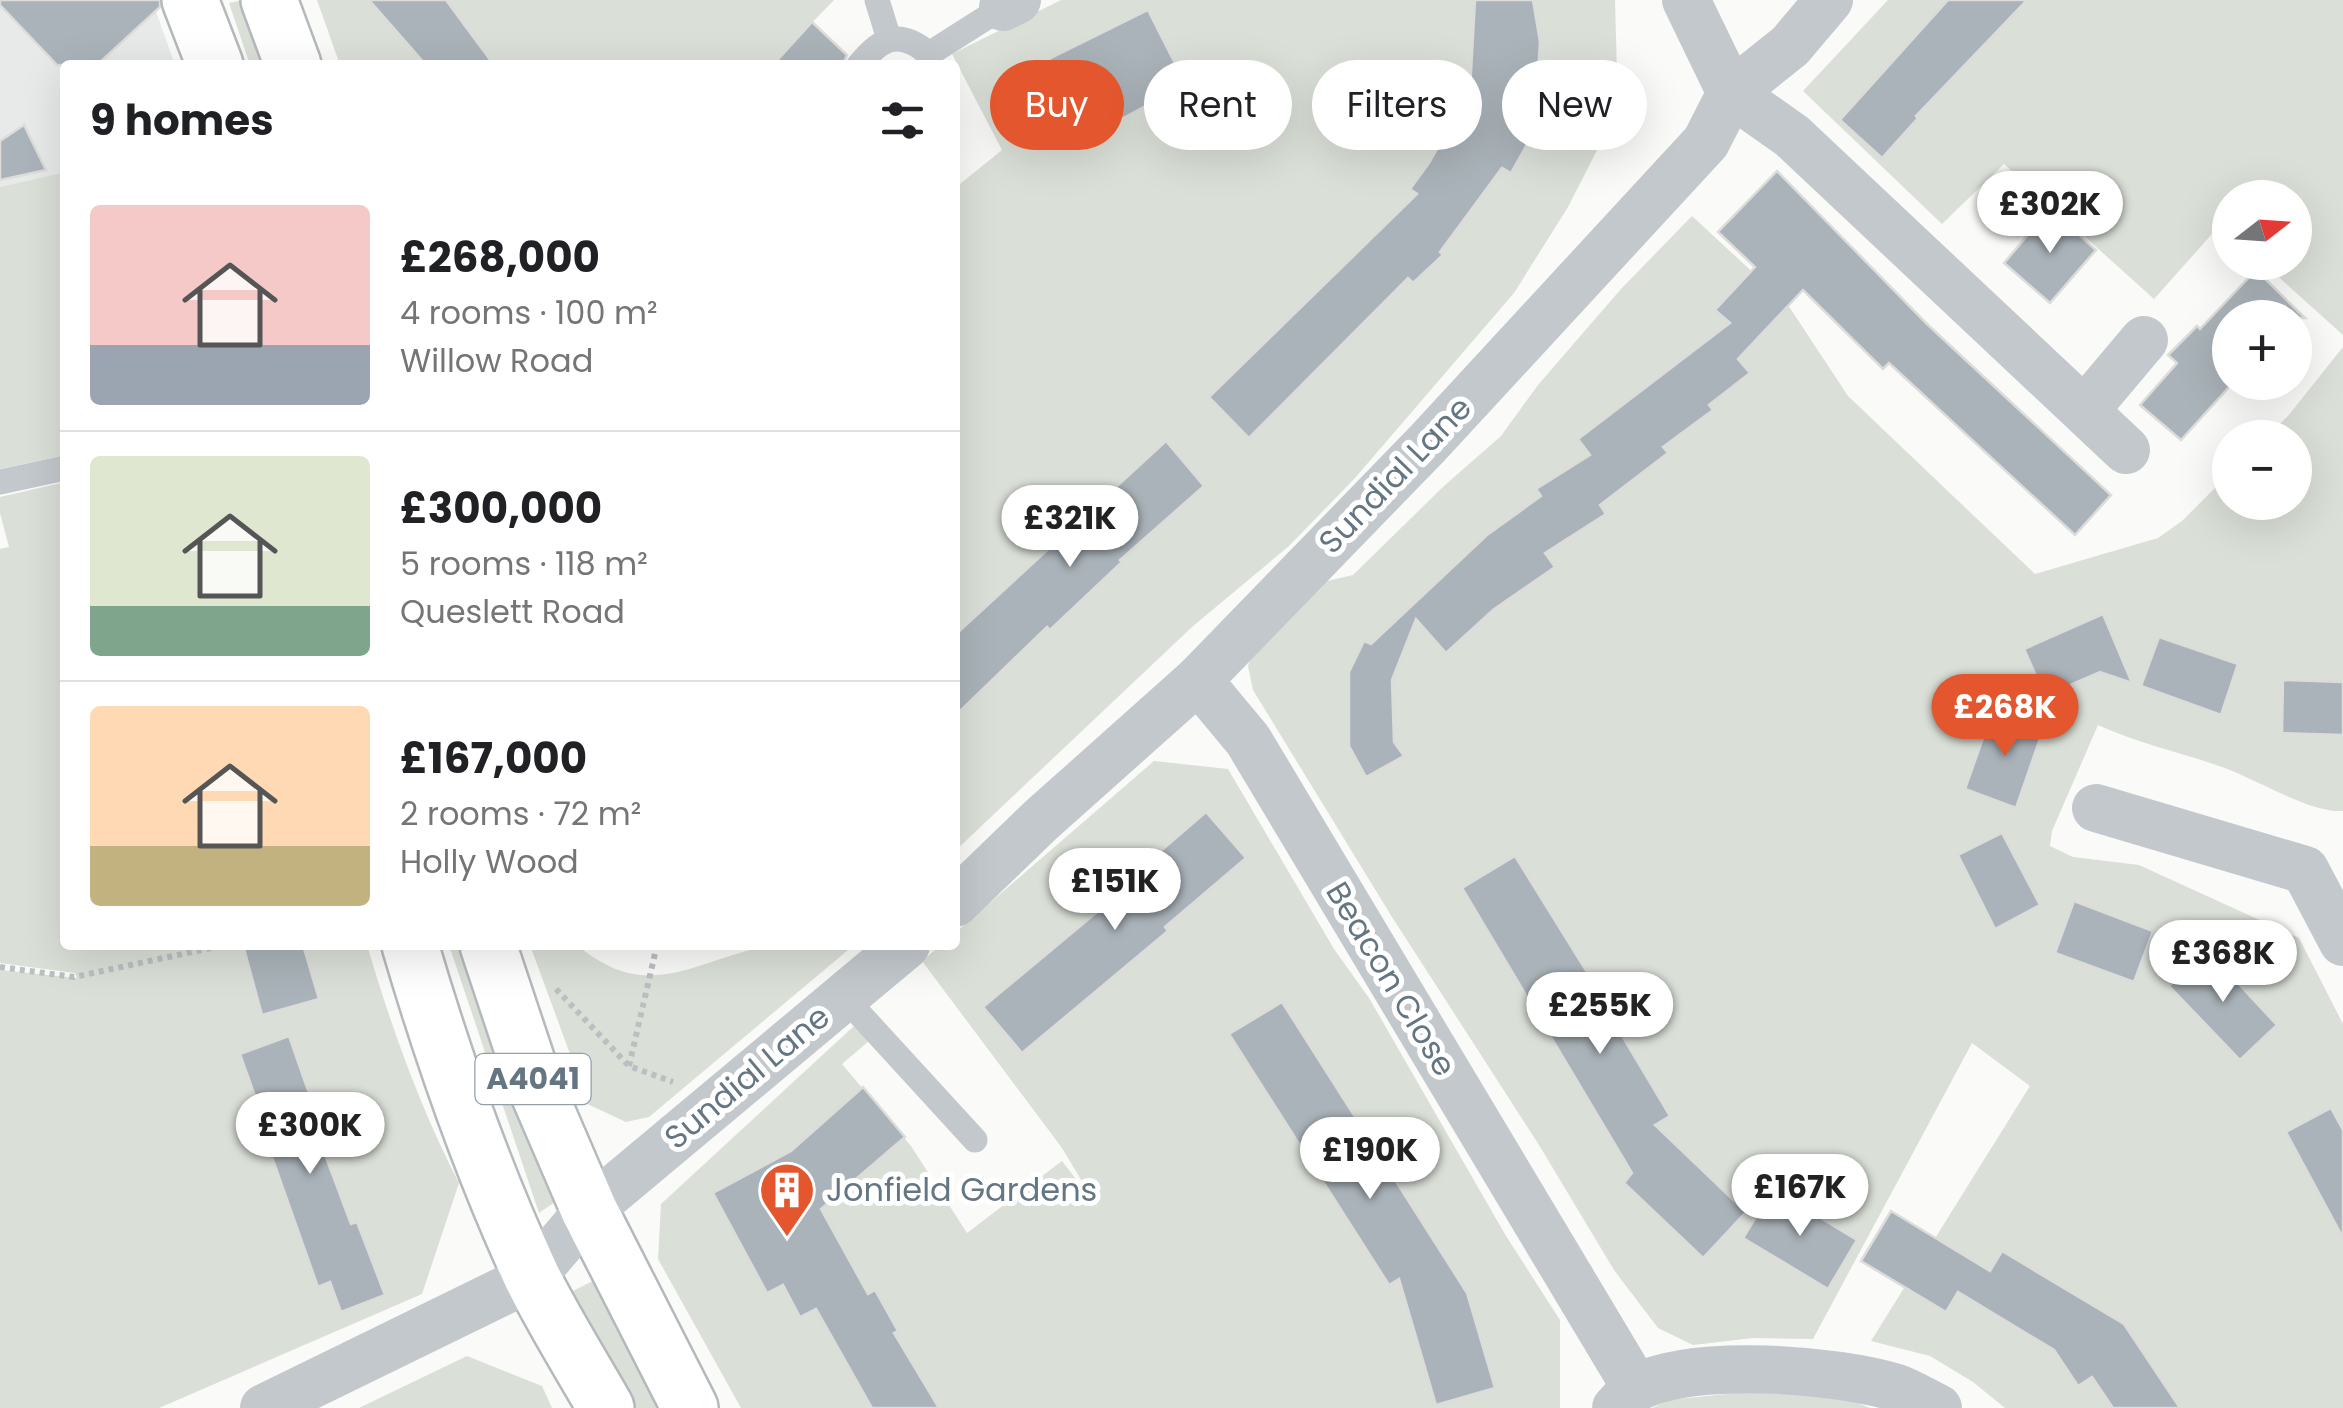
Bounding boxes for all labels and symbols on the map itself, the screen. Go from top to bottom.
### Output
pin: £302K [1980,171,2120,256]
north arrow [2212,180,2312,280]
street label: Sundial Lane [1308,386,1481,563]
pin: £321K [1000,485,1140,570]
pin: £268K [1935,674,2075,759]
pin: £151K [1045,848,1185,933]
street label: Beacon Close [1316,873,1467,1084]
pin: £368K [2153,920,2293,1005]
pin: £255K [1530,972,1670,1057]
street label: Sundial Lane [654,994,839,1159]
road number: A4041 [476,1054,590,1104]
pin: £300K [240,1092,380,1177]
pin: £190K [1300,1117,1440,1202]
pin: £167K [1730,1154,1870,1239]
building icon: Jonfield Gardens [757,1160,817,1239]
place label: Jonfield Gardens [826,1167,1097,1212]

